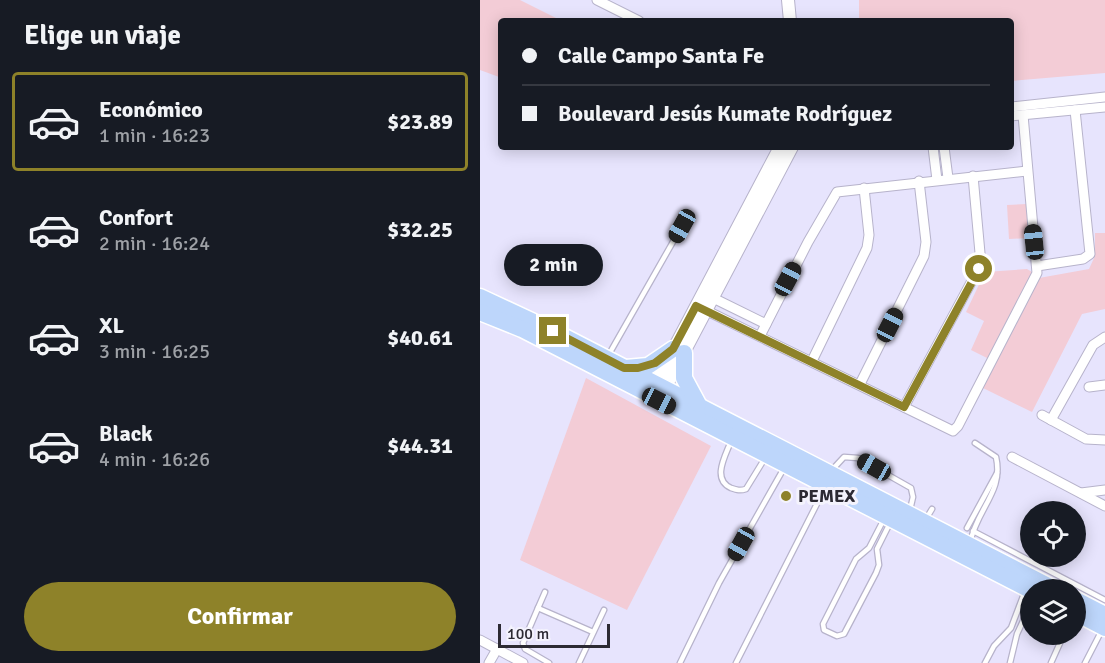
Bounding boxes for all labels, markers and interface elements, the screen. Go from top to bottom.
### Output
text: Elige un viaje [24,19,181,52]
text: Calle Campo Santa Fe [558,42,764,69]
icon: car [27,95,81,149]
text: Económico [99,96,203,123]
text: Boulevard Jesús Kumate Rodríguez [558,100,892,127]
text: $23.89 [387,108,453,135]
text: 1 min · 16:23 [99,123,210,148]
icon: car [27,203,81,257]
text: Confort [99,204,173,231]
car [665,206,699,246]
text: $32.25 [387,216,453,243]
car [1023,223,1045,261]
text: 2 min · 16:24 [99,231,210,256]
callout: 2 min [503,244,602,286]
text: 2 min [529,252,578,277]
route start [965,255,992,282]
car [772,259,804,299]
car [874,305,906,345]
icon: car [27,311,81,365]
text: XL [99,312,124,339]
route end [539,317,566,344]
text: $40.61 [387,324,453,351]
text: 3 min · 16:25 [99,339,210,364]
car [639,385,679,417]
icon: car [27,419,81,473]
text: Black [99,420,153,447]
text: $44.31 [387,432,453,459]
text: 4 min · 16:26 [99,447,210,472]
car [854,450,894,484]
place label: PEMEX [798,485,855,507]
marker: PEMEX [779,489,793,503]
map controls [1020,501,1086,645]
button: locate [1020,501,1086,567]
car [724,524,758,564]
button: layers [1020,579,1086,645]
button: Confirmar [24,582,456,651]
scale bar [498,621,610,648]
text: 100 m [507,624,549,644]

